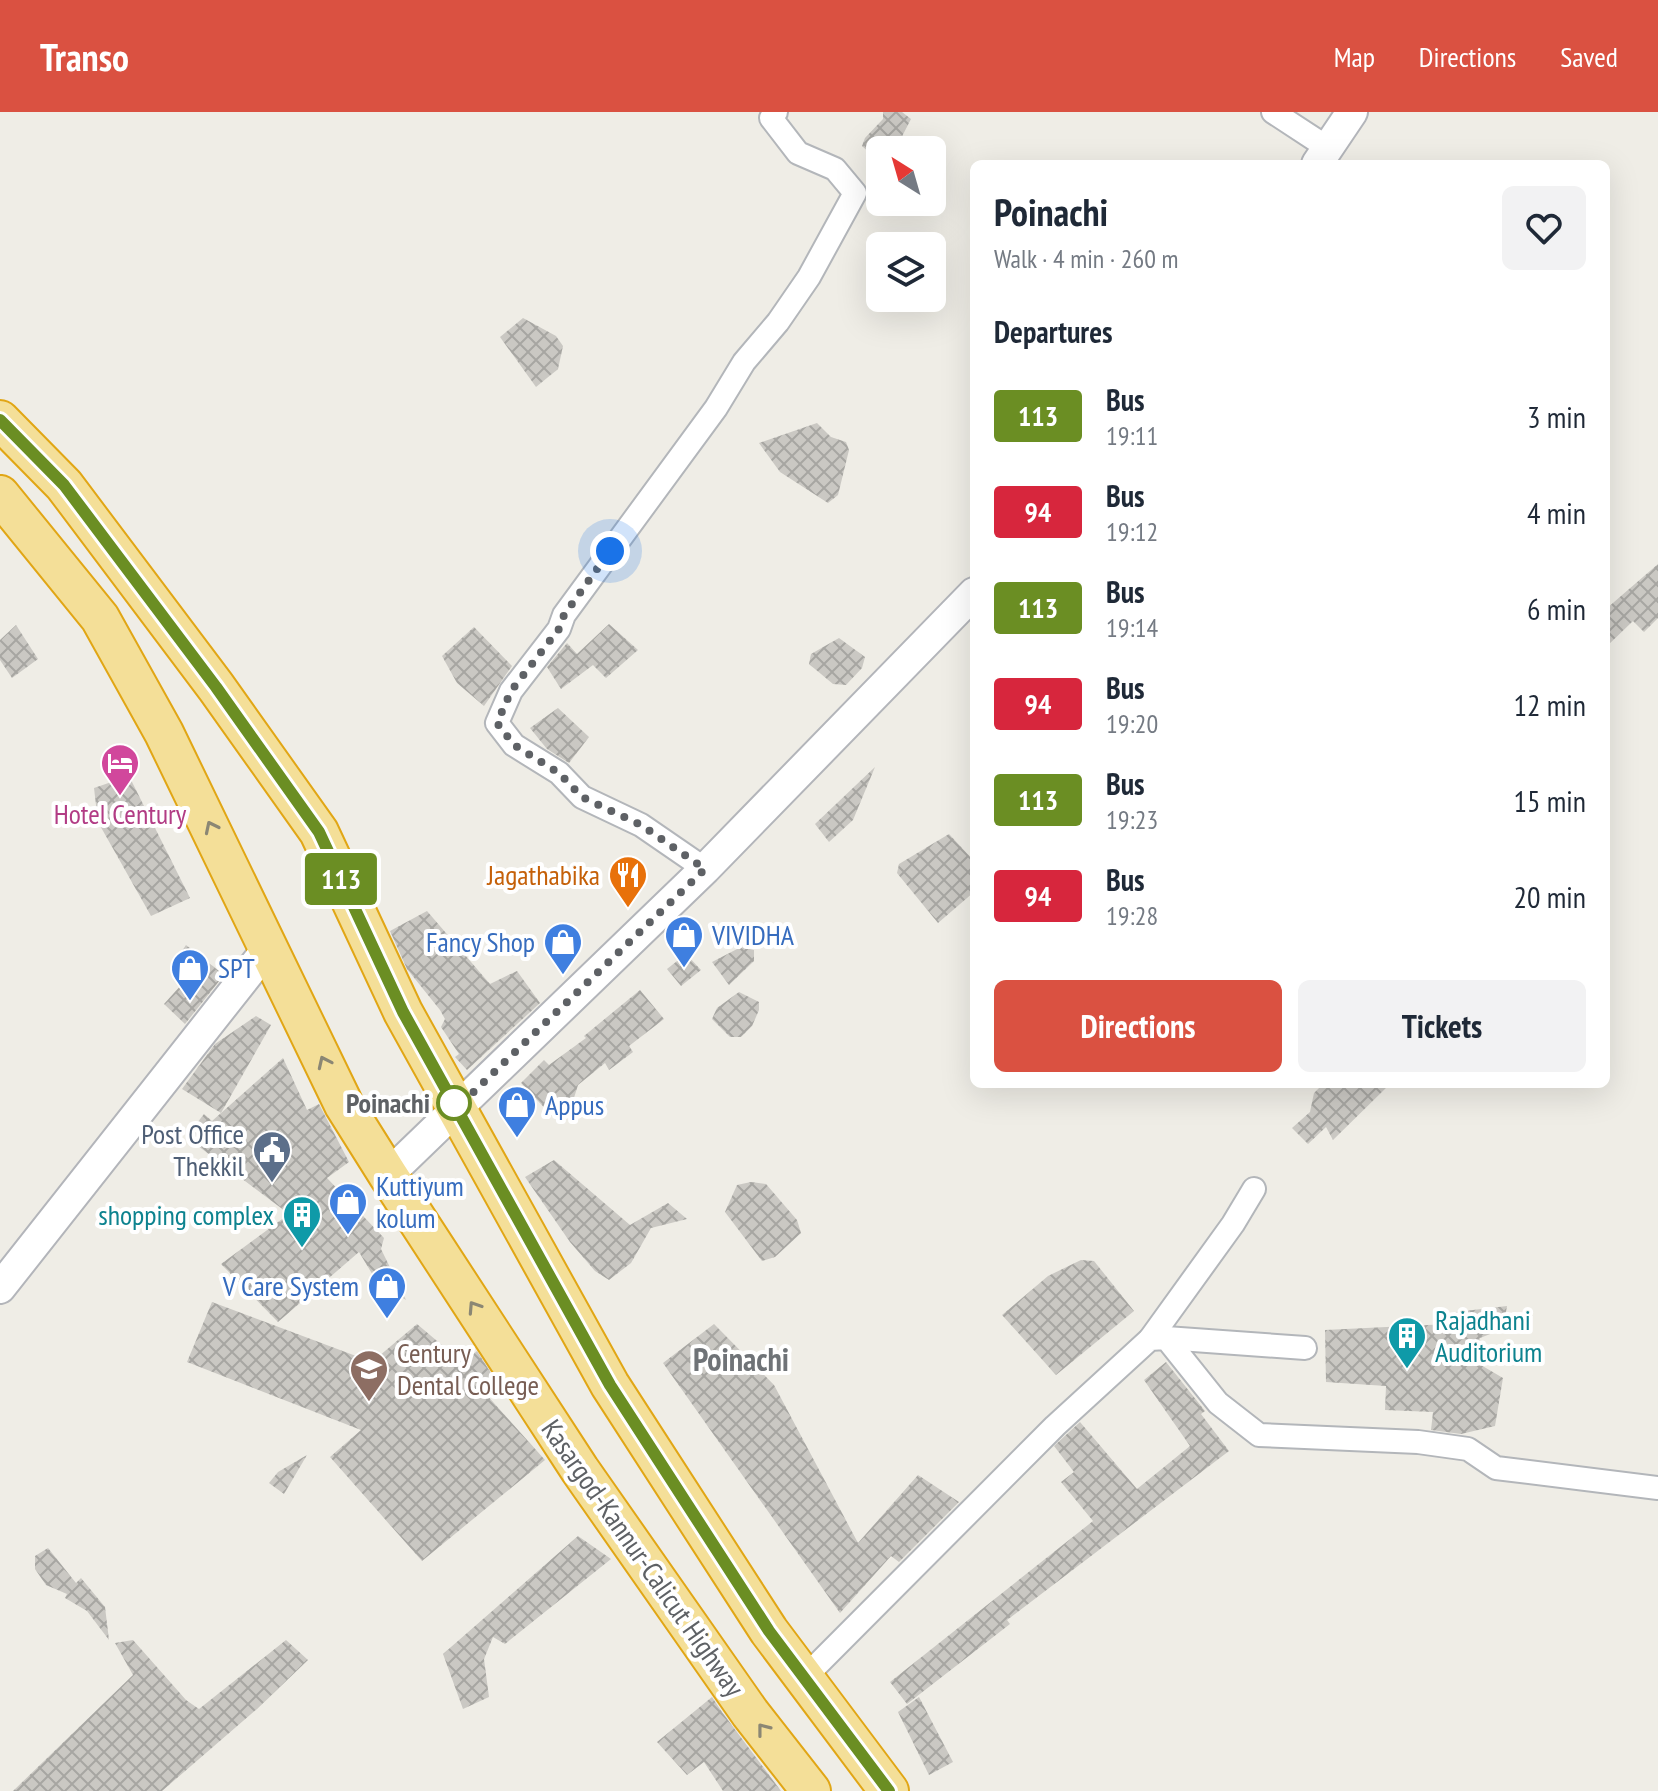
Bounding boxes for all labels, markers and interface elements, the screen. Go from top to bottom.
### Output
text: Transo [40,32,129,81]
text: Map [1334,38,1375,75]
text: Directions [1419,38,1516,75]
text: Saved [1560,38,1618,75]
north arrow [866,136,946,216]
map controls [866,136,946,312]
button: heart [1502,186,1586,270]
text: Poinachi [994,187,1108,236]
button: layers [866,232,946,312]
text: Walk · 4 min · 260 m [994,242,1178,275]
text: Departures [994,312,1112,351]
text: Bus [1106,380,1145,419]
text: 113 [1018,397,1058,434]
text: 3 min [1527,397,1586,436]
text: 19:11 [1106,419,1158,452]
text: Bus [1106,476,1145,515]
text: 94 [1025,493,1051,530]
text: 4 min [1527,493,1586,532]
text: 19:12 [1106,515,1158,548]
your location [590,531,630,571]
text: Bus [1106,572,1145,611]
text: 113 [1018,589,1058,626]
text: 6 min [1527,589,1586,628]
text: 19:14 [1106,611,1158,644]
text: Bus [1106,668,1145,707]
text: 94 [1025,685,1051,722]
text: 12 min [1513,685,1586,724]
text: 19:20 [1106,707,1158,740]
hotel icon: Hotel Century [99,742,141,797]
text: Bus [1106,764,1145,803]
text: 113 [1018,781,1058,818]
text: 15 min [1513,781,1586,820]
place label: Hotel Century [54,795,187,832]
text: 19:23 [1106,803,1158,836]
one-way arrow [205,821,221,836]
line badge: 113 [295,853,387,905]
restaurant icon: Jagathabika [607,854,649,909]
place label: Jagathabika [486,856,600,893]
text: 113 [321,860,361,897]
text: Bus [1106,860,1145,899]
text: 94 [1025,877,1051,914]
text: 20 min [1513,877,1586,916]
text: 19:28 [1106,899,1158,932]
shop icon: VIVIDHA [663,914,705,969]
place label: VIVIDHA [711,916,795,953]
shop icon: Fancy Shop [542,921,584,976]
place label: Fancy Shop [426,923,535,960]
shop icon: SPT [169,947,211,1002]
place label: SPT [218,949,255,986]
button: Directions [994,980,1282,1072]
button: Tickets [1298,980,1586,1072]
one-way arrow [318,1055,334,1070]
place label: Poinachi [346,1084,430,1121]
shop icon: Appus [496,1084,538,1139]
marker: Poinachi [437,1086,471,1120]
place label: Appus [545,1086,604,1123]
place label: Post Office Thekkil [141,1115,244,1184]
public building icon: Post Office Thekkil [251,1129,293,1184]
place label: Kuttiyum kolum [376,1167,464,1236]
shop icon: Kuttiyum kolum [327,1181,369,1236]
building icon: shopping complex [281,1194,323,1249]
place label: shopping complex [98,1196,274,1233]
shop icon: V Care System [366,1265,408,1320]
place label: V Care System [222,1267,359,1304]
one-way arrow [468,1301,483,1316]
place label: Rajadhani Auditorium [1435,1301,1542,1370]
building icon: Rajadhani Auditorium [1386,1315,1428,1370]
place label: Century Dental College [397,1334,539,1403]
district label: Poinachi [693,1338,789,1380]
school or university icon: Century Dental College [348,1348,390,1403]
street label: Kasargod-Kannur-Calicut Highway [534,1412,753,1704]
one-way arrow [758,1723,772,1738]

